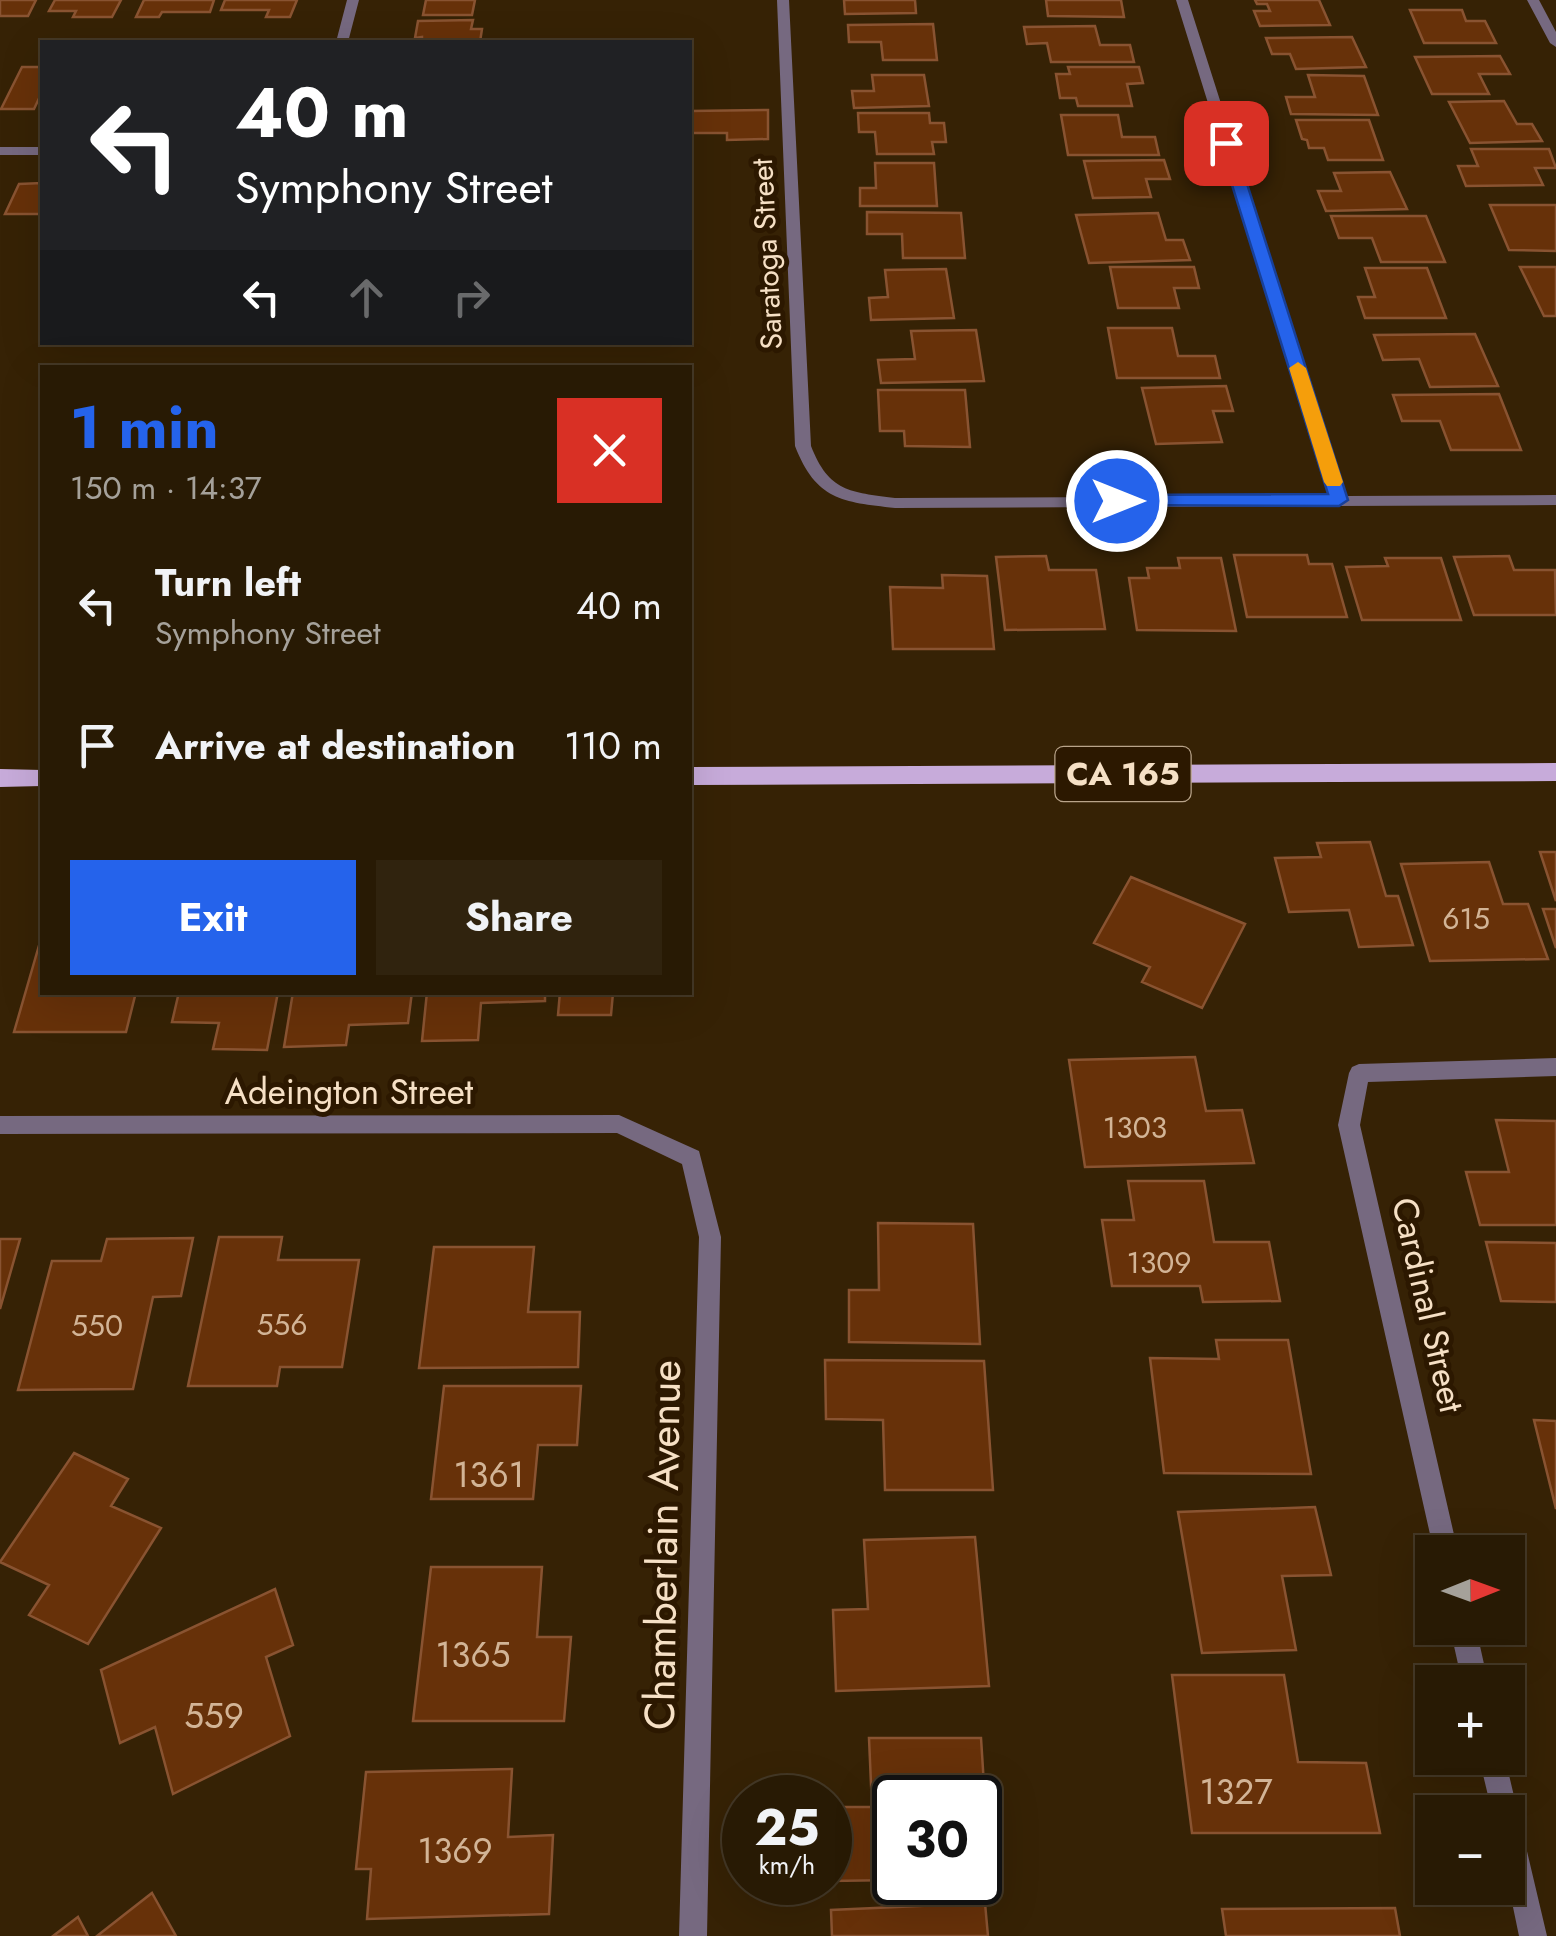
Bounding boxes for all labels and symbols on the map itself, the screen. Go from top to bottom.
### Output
pin [1184,101,1269,186]
street label: Saratoga Street [740,157,793,351]
position arrow [1065,449,1169,553]
road number: CA 165 [1056,747,1190,801]
house number: 615 [1442,897,1490,940]
street label: Adeington Street [225,1067,474,1117]
house number: 1303 [1103,1106,1167,1149]
street label: Cardinal Street [1379,1193,1477,1418]
house number: 1309 [1126,1241,1192,1284]
house number: 556 [256,1303,308,1346]
house number: 550 [71,1304,123,1347]
street label: Chamberlain Avenue [629,1359,696,1731]
house number: 1361 [454,1450,524,1500]
north arrow [1415,1535,1525,1645]
house number: 1365 [436,1630,510,1680]
house number: 559 [184,1691,244,1741]
house number: 1327 [1199,1767,1273,1817]
speed limit sign: 30 [872,1775,1002,1905]
house number: 1369 [417,1826,493,1876]

